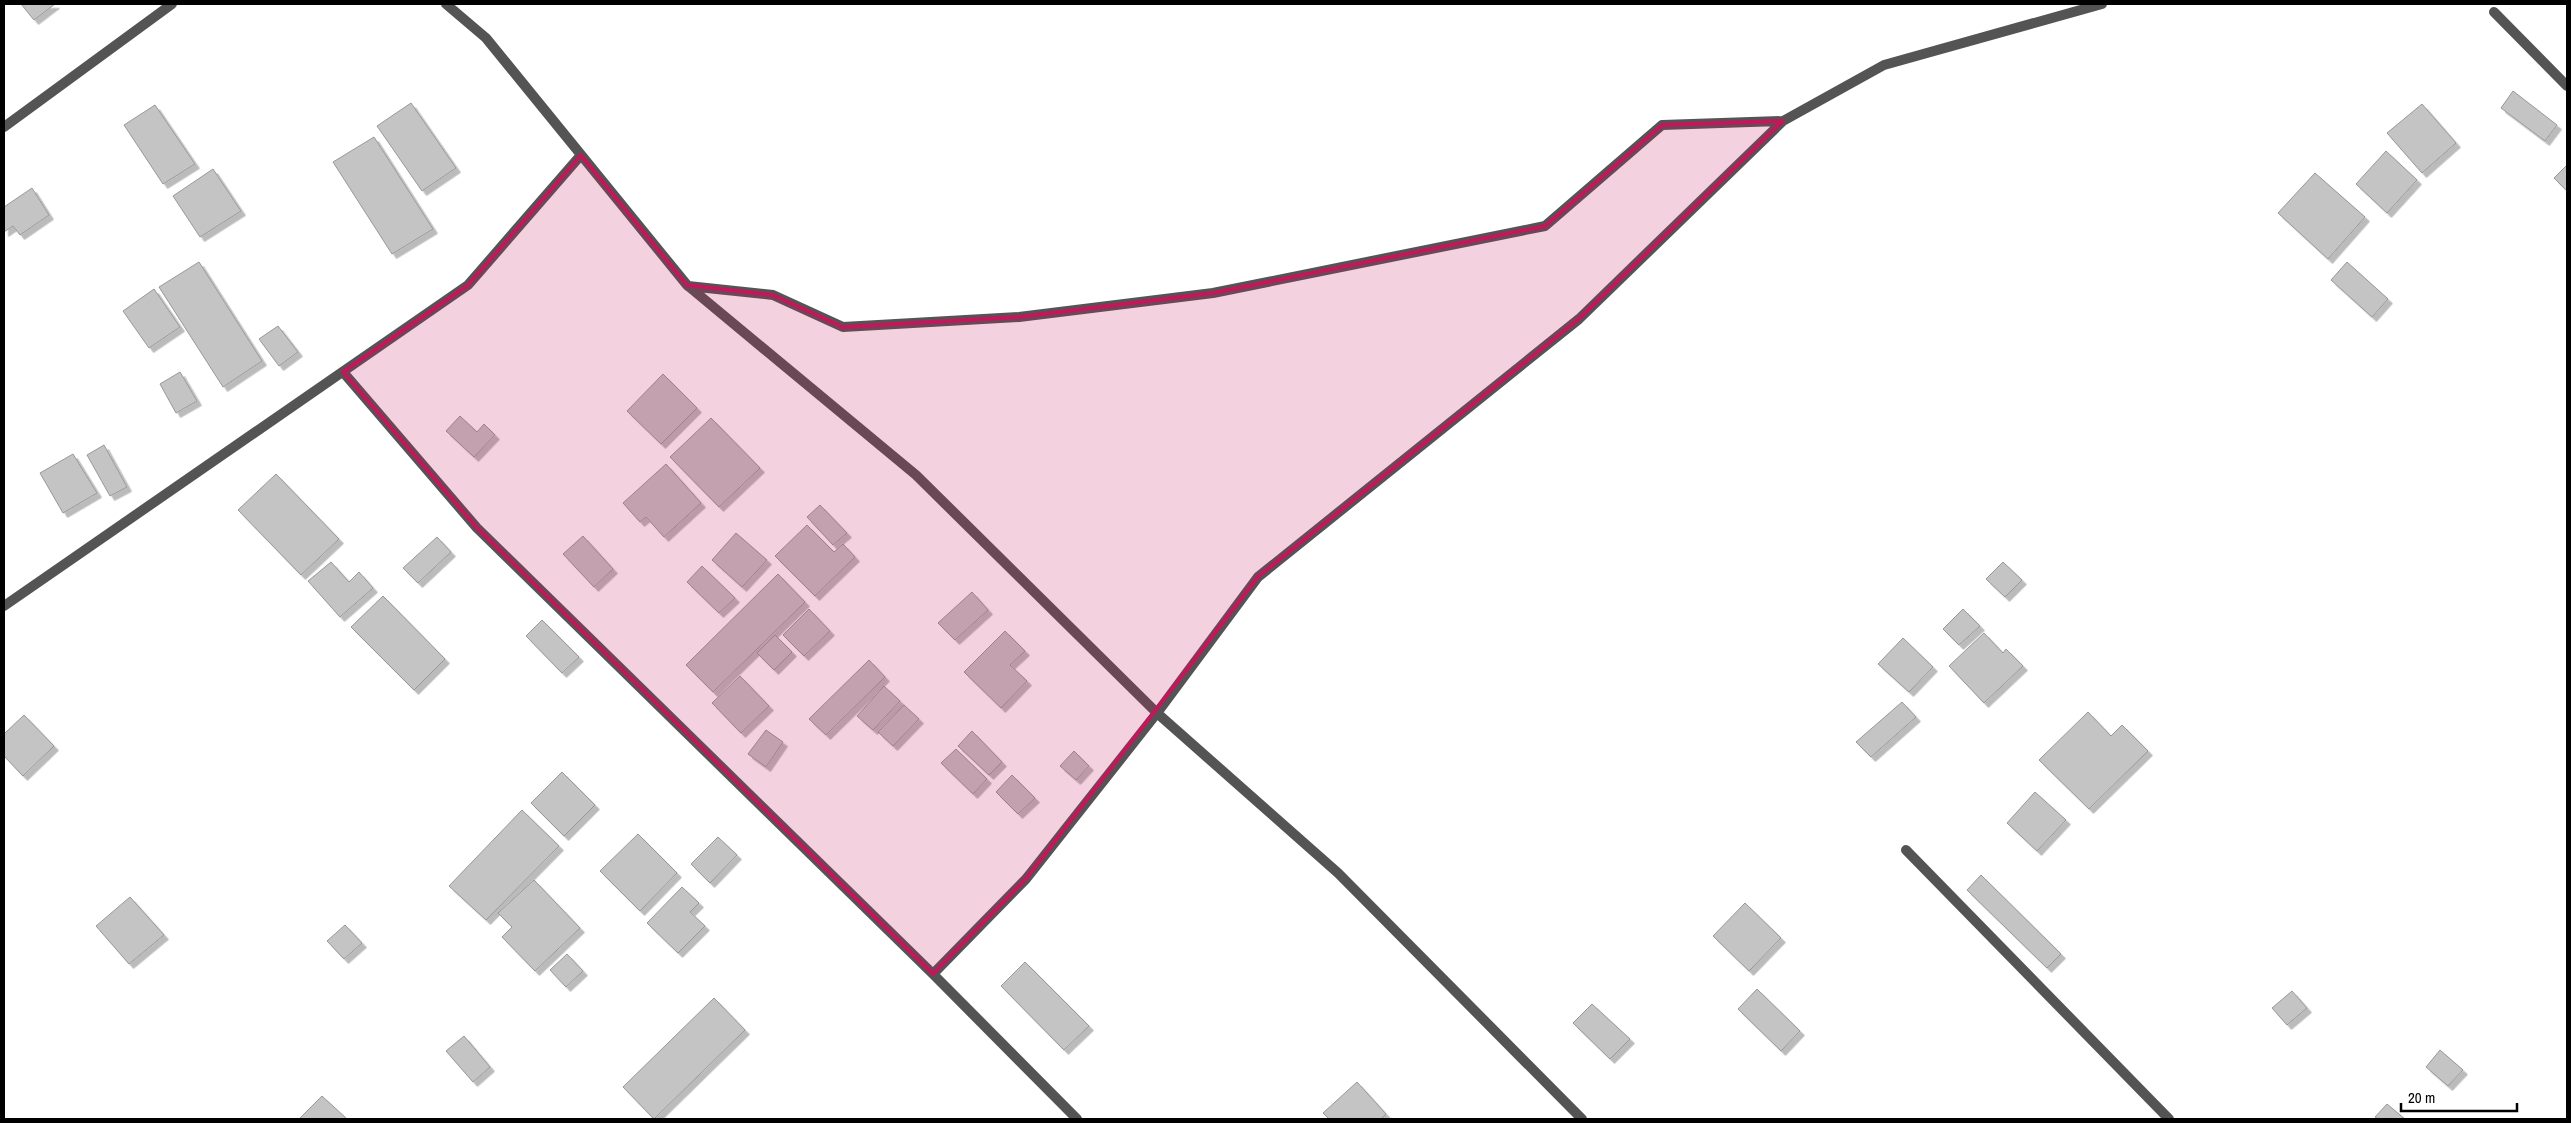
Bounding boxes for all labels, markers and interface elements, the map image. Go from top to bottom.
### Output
scale bar [2401,1080,2517,1112]
text: 20 m [2408,1087,2435,1108]

